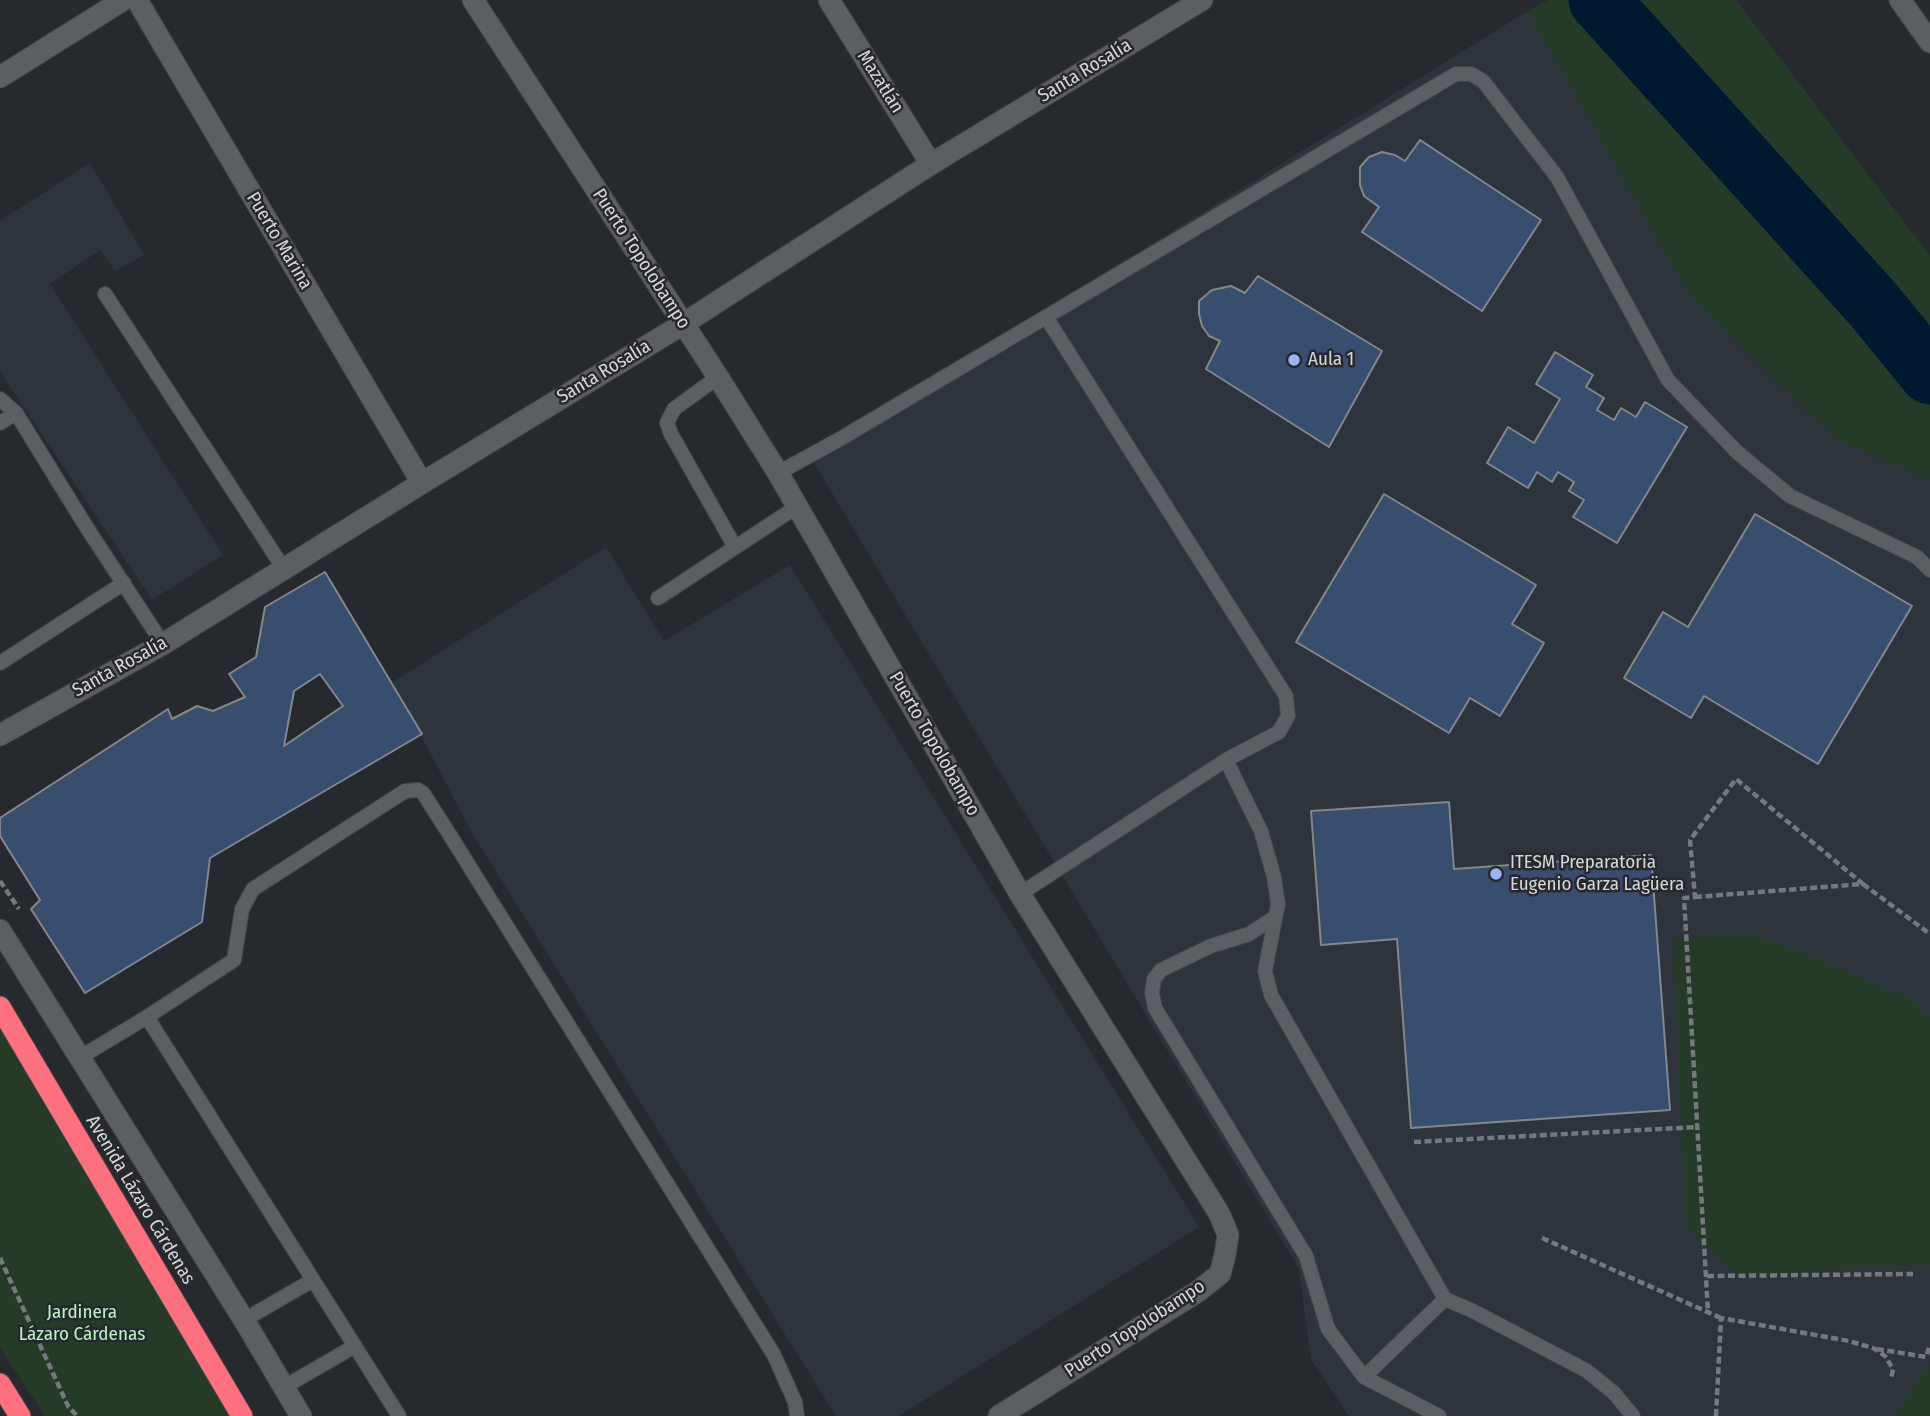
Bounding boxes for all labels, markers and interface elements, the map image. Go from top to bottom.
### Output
street label: Santa Rosalía [1034,34,1136,108]
street label: Mazatlán [852,46,908,118]
street label: Puerto Topolobampo [587,185,695,333]
street label: Puerto Marina [241,188,317,294]
street label: Santa Rosalía [553,335,655,409]
place label: Aula 1 [1308,349,1354,371]
marker: Aula 1 [1286,352,1302,368]
street label: Santa Rosalía [69,632,171,702]
street label: Puerto Topolobampo [883,668,985,820]
place label: ITESM Preparatoria Eugenio Garza Lagüera [1510,852,1684,896]
marker: ITESM Preparatoria Eugenio Garza Lagüera [1488,866,1504,882]
street label: Avenida Lázaro Cárdenas [81,1111,199,1289]
street label: Puerto Topolobampo [1061,1275,1209,1383]
park label: Jardinera Lázaro Cárdenas [19,1302,145,1346]

